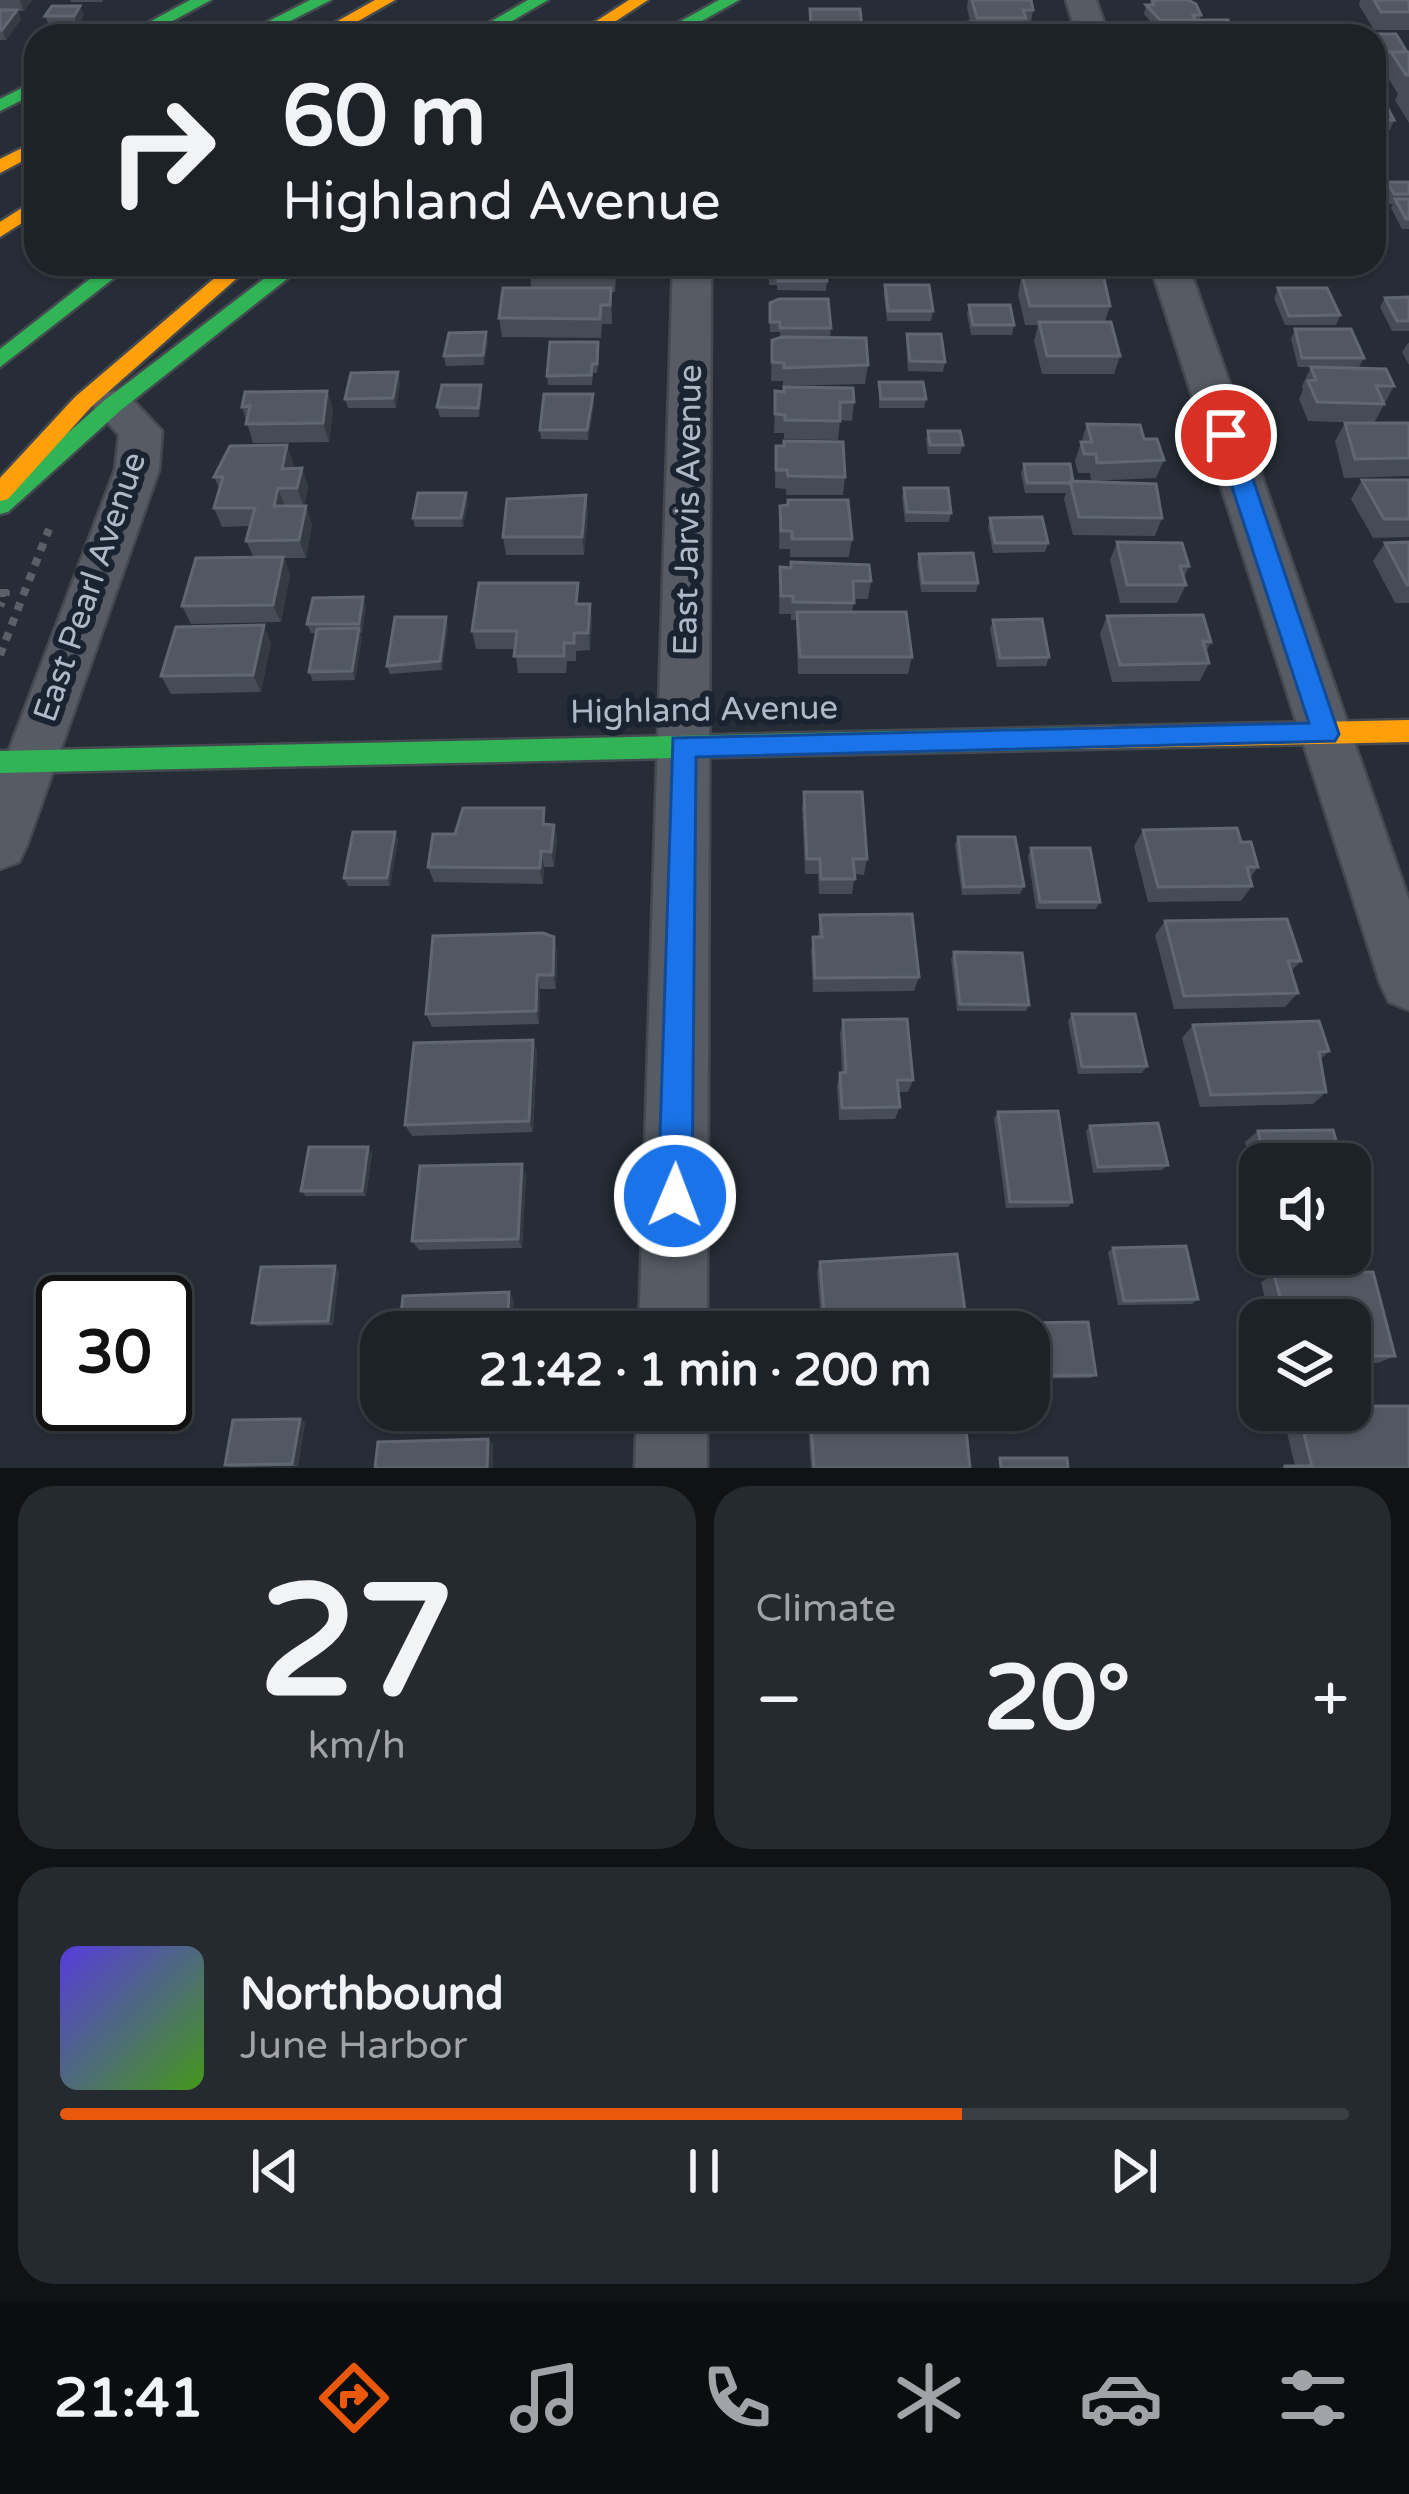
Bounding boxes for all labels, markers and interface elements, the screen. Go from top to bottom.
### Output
text: 60 m [282,67,486,168]
icon: right [84,72,240,228]
text: Highland Avenue [282,169,721,234]
street label: East Jarvis Avenue [666,364,710,656]
pin [1175,384,1277,486]
icon: arrive [1193,402,1259,468]
street label: East Pearl Avenue [26,447,154,727]
street label: Highland Avenue [570,688,838,732]
position arrow [612,1133,738,1259]
map controls [1239,1143,1371,1431]
button: sound [1239,1143,1371,1275]
speed limit sign: 30 [36,1275,192,1431]
button: layers [1239,1299,1371,1431]
text: 21:42 · 1 min · 200 m [479,1344,931,1398]
text: 27 [259,1550,455,1738]
text: Climate [756,1585,896,1632]
text: 20° [984,1645,1131,1754]
text: − [756,1660,803,1740]
text: + [1312,1660,1349,1740]
text: km/h [308,1722,406,1769]
text: Northbound [240,1968,504,2022]
text: June Harbor [240,2022,467,2069]
icon: previous [242,2138,308,2204]
icon: pause [671,2138,737,2204]
icon: next [1101,2138,1167,2204]
icon: directions [312,2356,396,2440]
icon: music [503,2356,587,2440]
icon: phone [695,2356,779,2440]
icon: climate [887,2356,971,2440]
icon: car [1079,2356,1163,2440]
icon: filters [1271,2356,1355,2440]
text: 21:41 [54,2366,204,2431]

